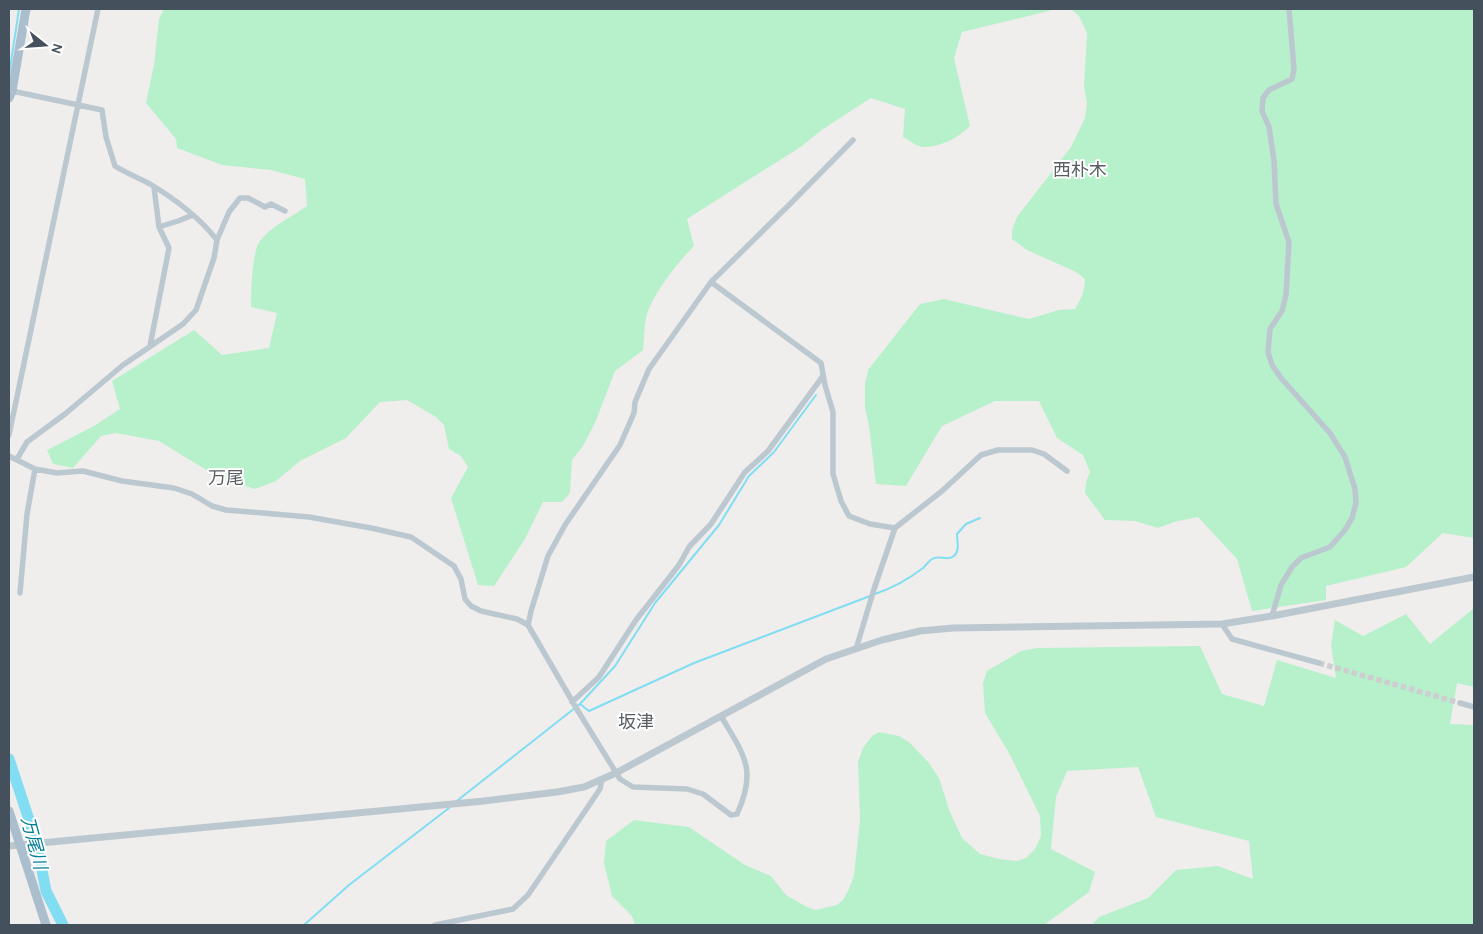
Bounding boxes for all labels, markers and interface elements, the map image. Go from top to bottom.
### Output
north arrow [20,20,70,70]
text: N [47,41,67,56]
district label: 西朴木 [1053,159,1107,181]
district label: 万尾 [208,467,244,489]
district label: 坂津 [618,711,654,733]
water label: 万尾川 [16,814,52,874]

